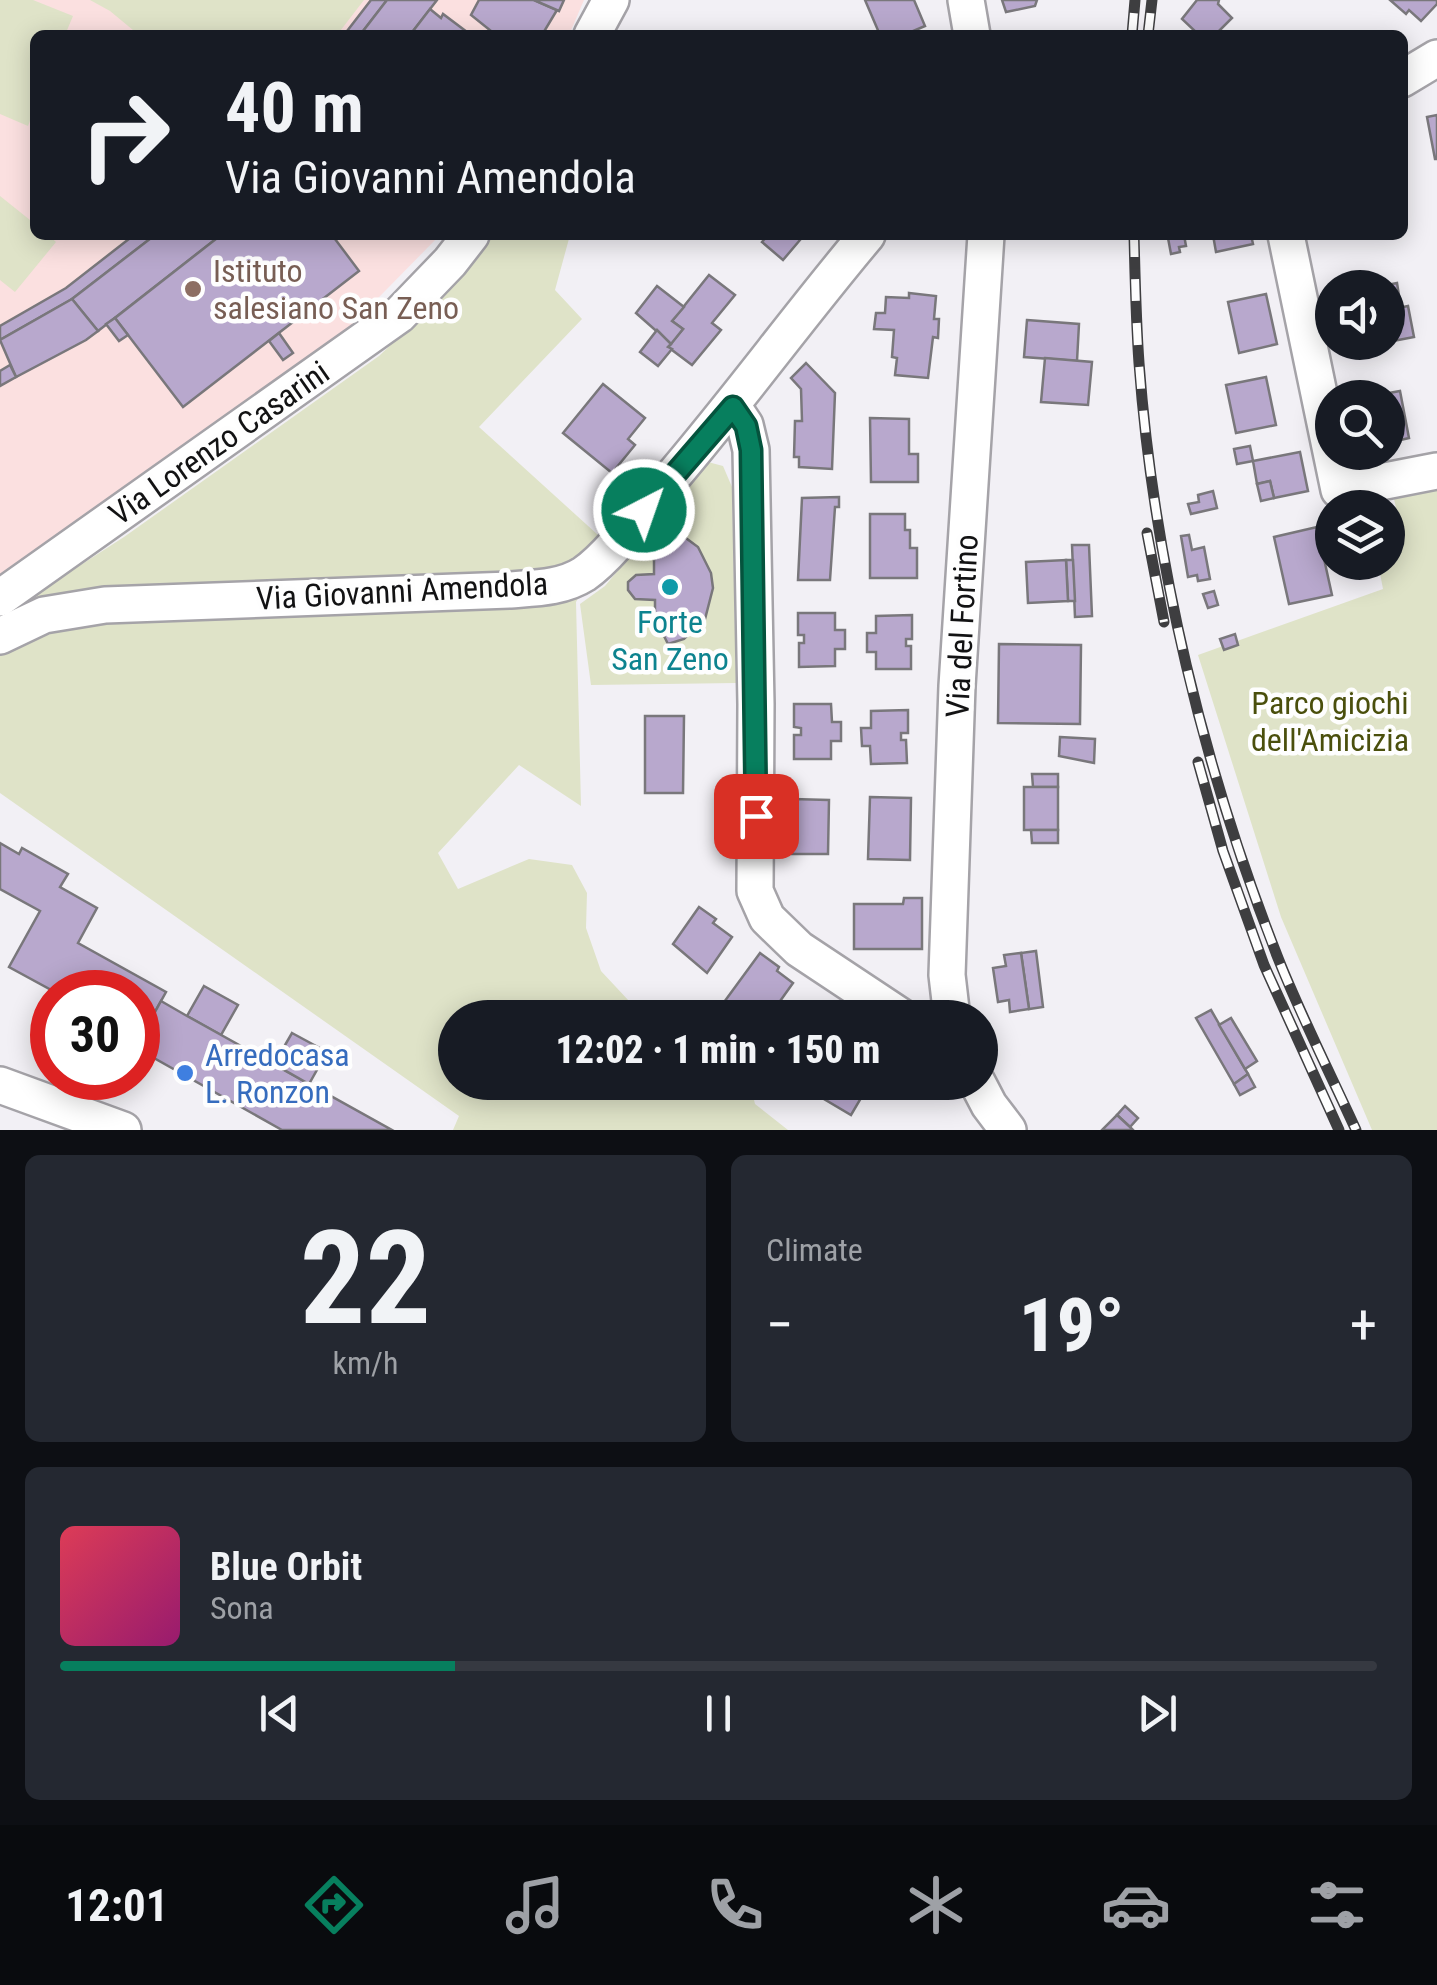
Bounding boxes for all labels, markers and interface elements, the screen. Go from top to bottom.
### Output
text: 40 m [225,67,364,149]
icon: right [60,70,190,200]
text: Via Giovanni Amendola [225,151,636,204]
place label: Istituto salesiano San Zeno [213,252,459,327]
map controls [1315,270,1405,580]
button: sound [1315,270,1405,360]
marker: Istituto salesiano San Zeno [182,278,204,300]
street label: Via Lorenzo Casarini [102,353,336,533]
button: search [1315,380,1405,470]
position arrow [592,458,696,562]
button: layers [1315,490,1405,580]
street label: Via del Fortino [938,533,986,719]
street label: Via Giovanni Amendola [255,564,549,618]
marker: Forte San Zeno [659,576,681,598]
place label: Forte San Zeno [611,603,729,678]
park label: Parco giochi dell'Amicizia [1251,684,1409,759]
pin [714,774,799,859]
icon: arrive [729,789,784,844]
speed limit sign: 30 [30,970,160,1100]
text: 12:02 · 1 min · 150 m [556,1028,880,1072]
place label: Arredocasa L. Ronzon [205,1036,350,1111]
marker: Arredocasa L. Ronzon [174,1062,196,1084]
text: 22 [300,1202,431,1355]
text: Climate [766,1231,863,1269]
text: 19° [1019,1281,1124,1369]
text: − [766,1293,794,1357]
text: + [1350,1293,1377,1357]
text: km/h [333,1344,398,1382]
text: Blue Orbit [210,1545,362,1589]
text: Sona [210,1589,273,1627]
icon: previous [252,1686,307,1741]
icon: pause [691,1686,746,1741]
icon: next [1130,1686,1185,1741]
icon: directions [299,1870,369,1940]
icon: music [500,1870,570,1940]
icon: phone [700,1870,770,1940]
icon: climate [901,1870,971,1940]
icon: car [1101,1870,1171,1940]
icon: filters [1302,1870,1372,1940]
text: 12:01 [65,1879,169,1932]

